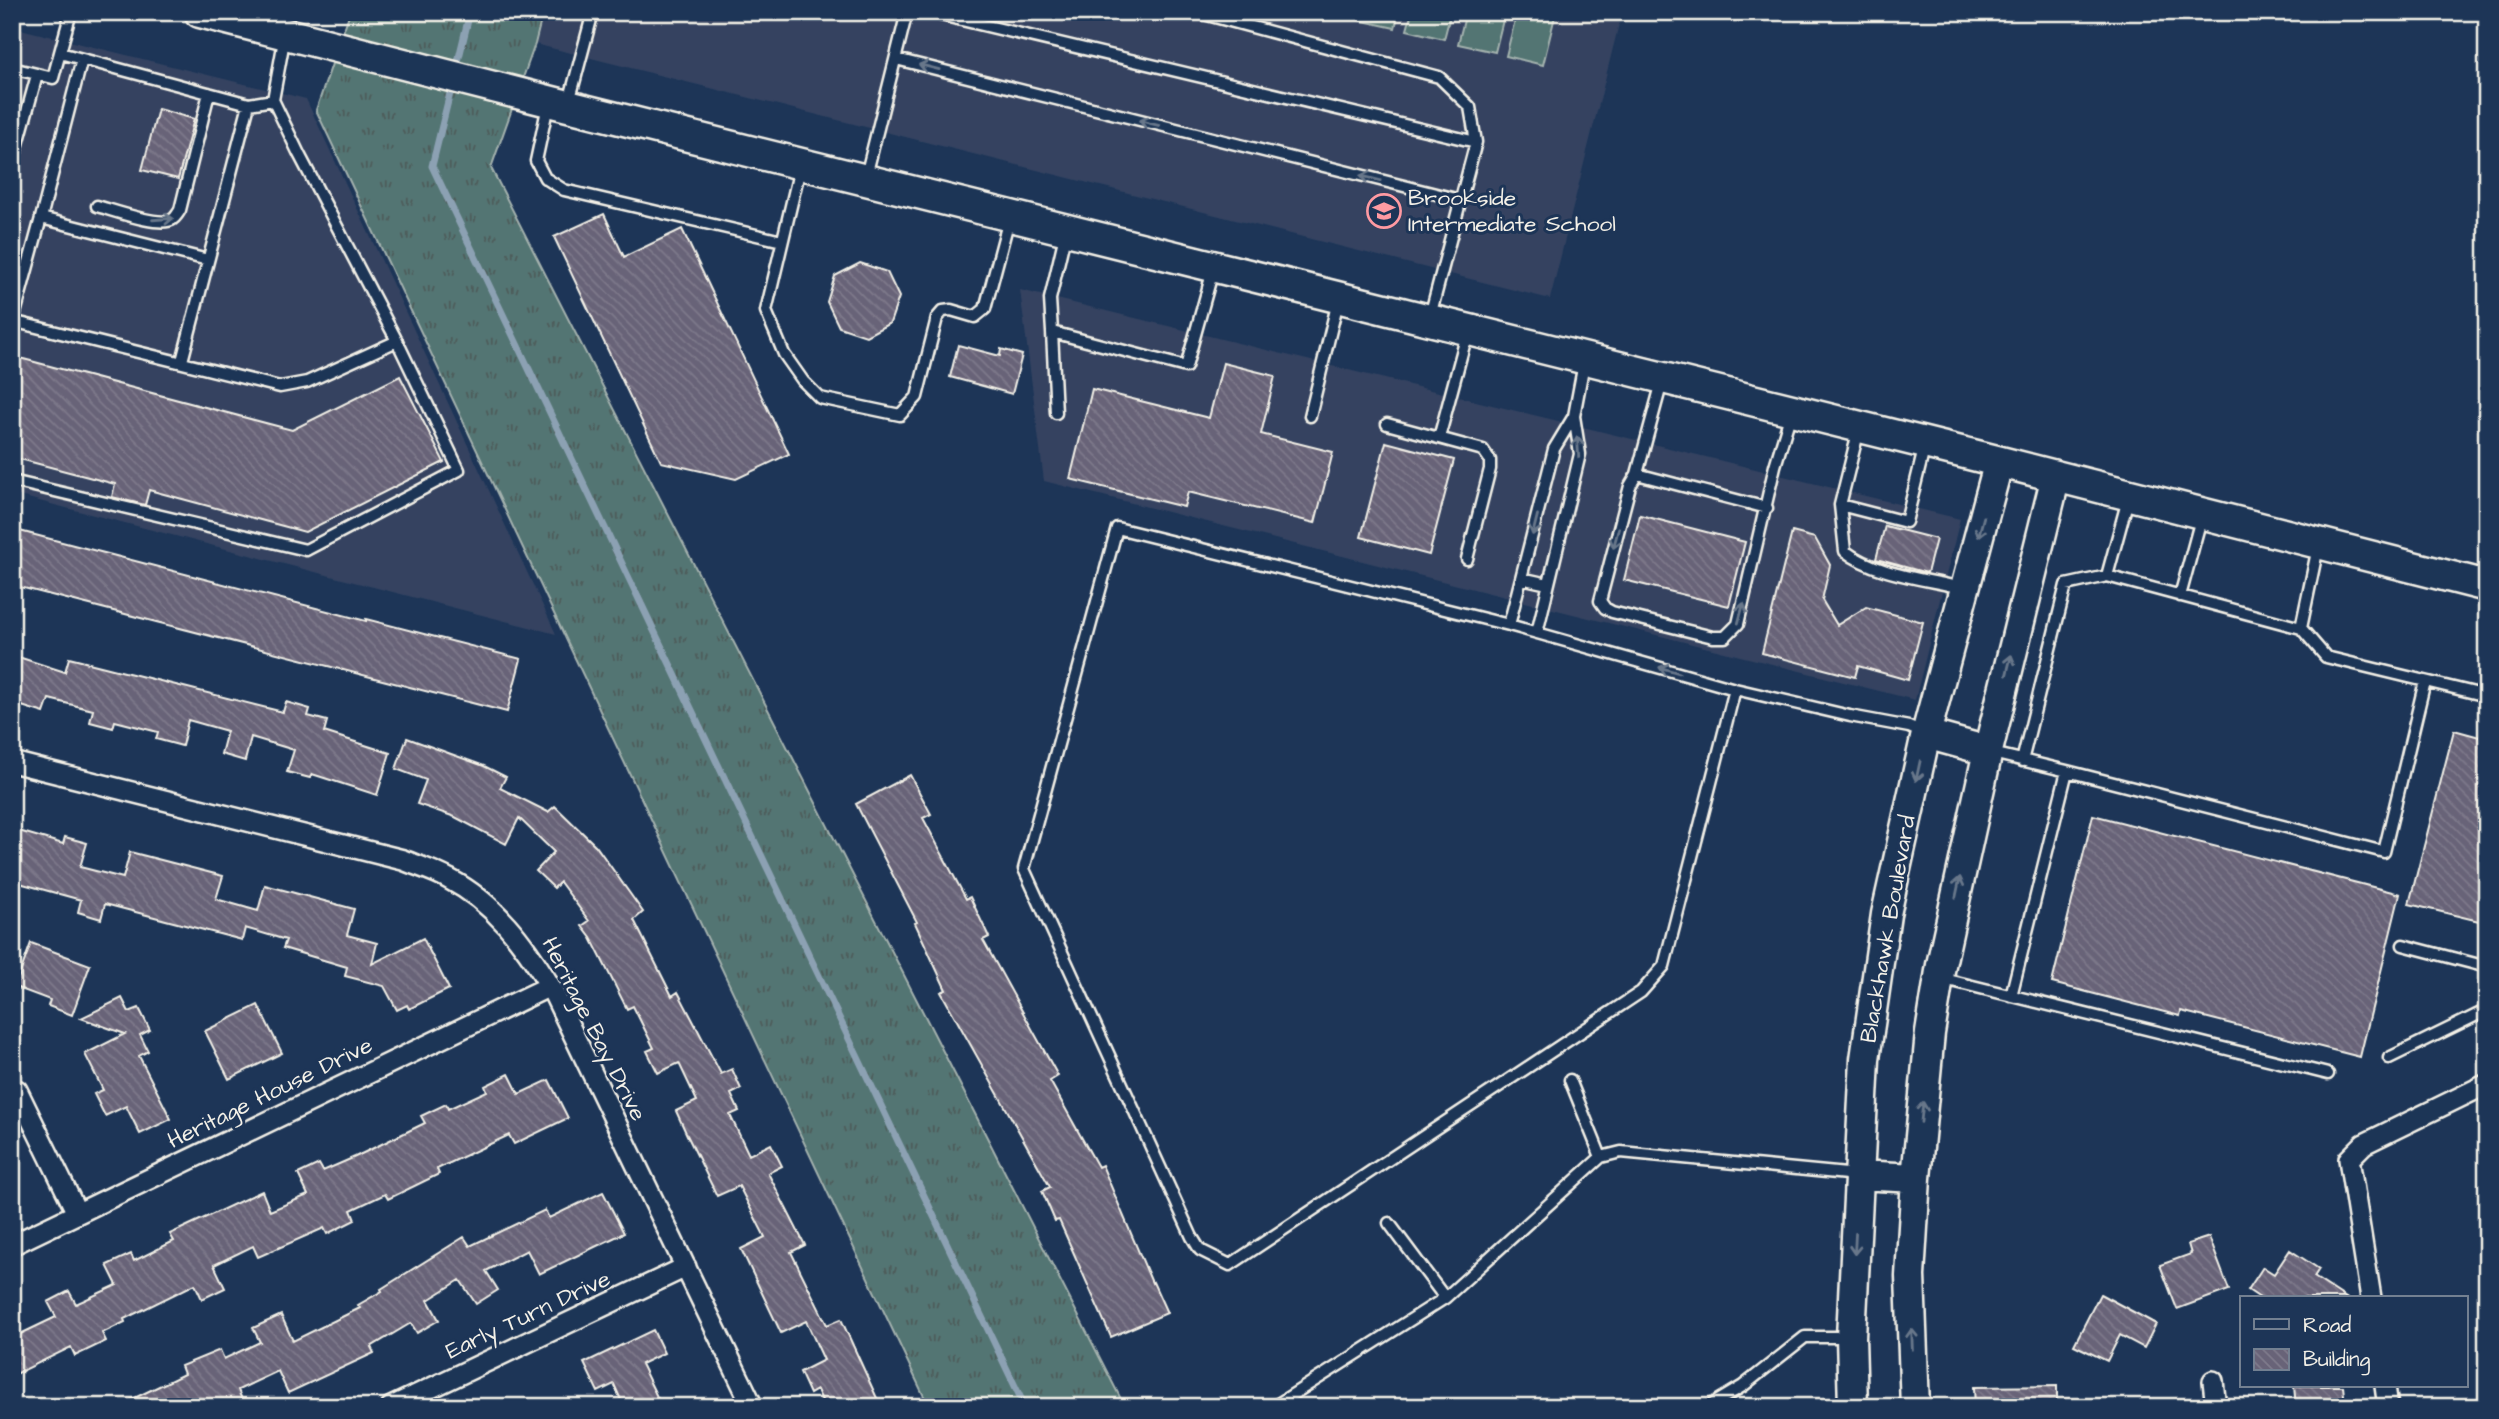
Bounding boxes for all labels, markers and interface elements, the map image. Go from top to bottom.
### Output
one-way arrow [918,60,940,73]
one-way arrow [1138,116,1161,129]
one-way arrow [1359,171,1382,184]
place label: Brookside Intermediate School [1408,182,1616,240]
school or university icon: Brookside Intermediate School [1365,192,1403,230]
one-way arrow [151,212,173,225]
one-way arrow [1571,436,1584,459]
one-way arrow [1528,513,1541,536]
one-way arrow [1974,515,1987,538]
one-way arrow [1609,526,1622,549]
one-way arrow [1735,602,1748,625]
one-way arrow [2003,655,2016,677]
one-way arrow [1659,663,1681,676]
one-way arrow [1910,759,1924,782]
street label: Blackhawk Boulevard [1852,813,1924,1045]
one-way arrow [1952,876,1965,899]
street label: Heritage Bay Drive [533,932,654,1127]
street label: Heritage House Drive [162,1029,378,1157]
one-way arrow [1916,1101,1929,1123]
one-way arrow [1848,1232,1861,1255]
street label: Early Turn Drive [440,1263,616,1368]
legend [2240,1296,2468,1388]
text: Road [2303,1311,2351,1340]
one-way arrow [1906,1327,1919,1350]
text: Building [2303,1345,2371,1376]

